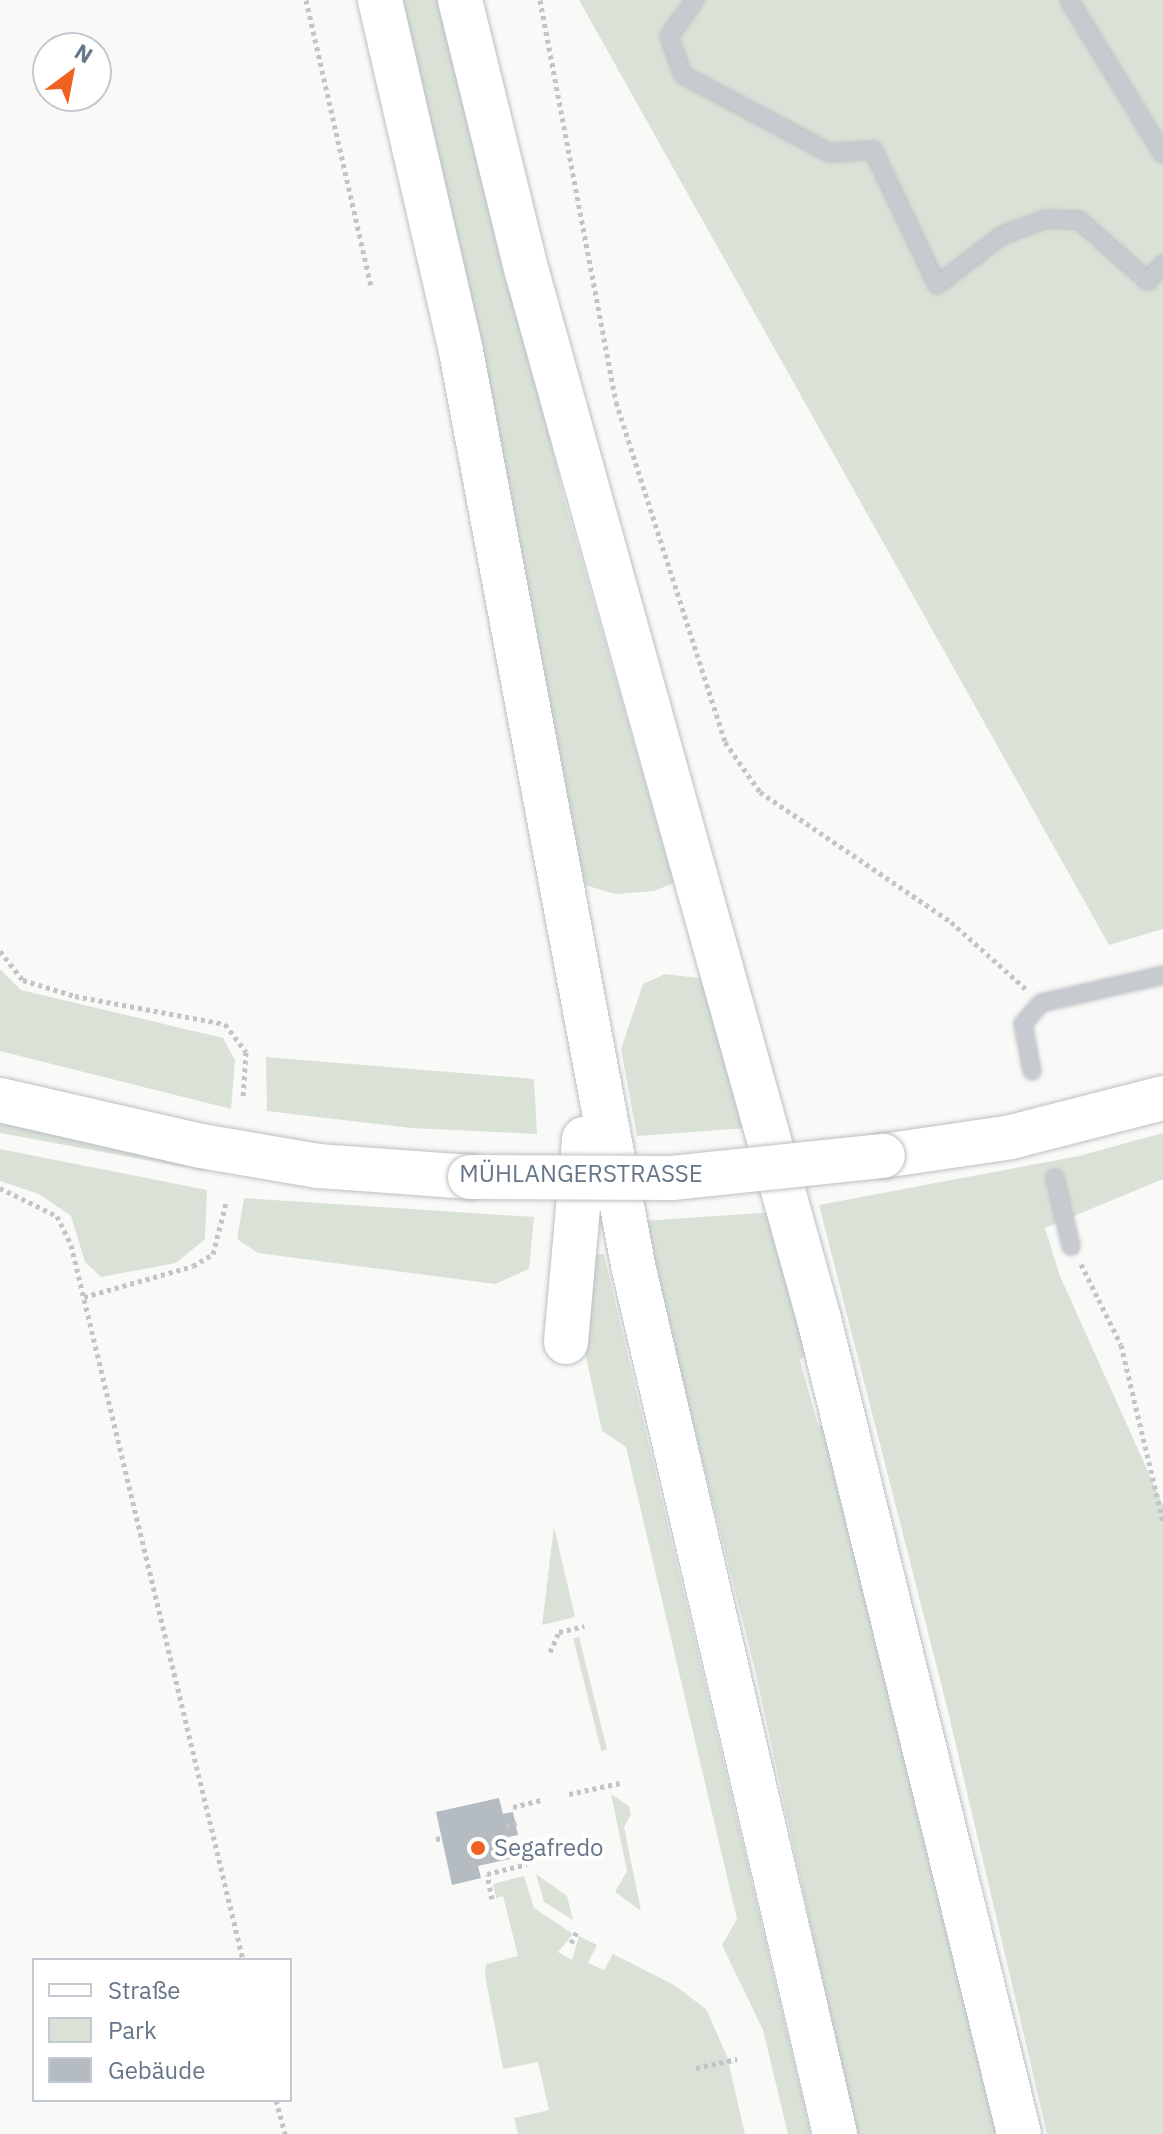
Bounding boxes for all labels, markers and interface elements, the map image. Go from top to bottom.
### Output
north arrow [32,32,112,112]
text: N [69,36,98,69]
street label: MÜHLANGERSTRASSE [459,1160,703,1188]
place label: Segafredo [494,1834,604,1862]
marker: Segafredo [469,1839,487,1857]
legend [32,1958,292,2102]
text: Straße [108,1974,180,2006]
text: Park [108,2014,157,2046]
text: Gebäude [108,2054,205,2086]

